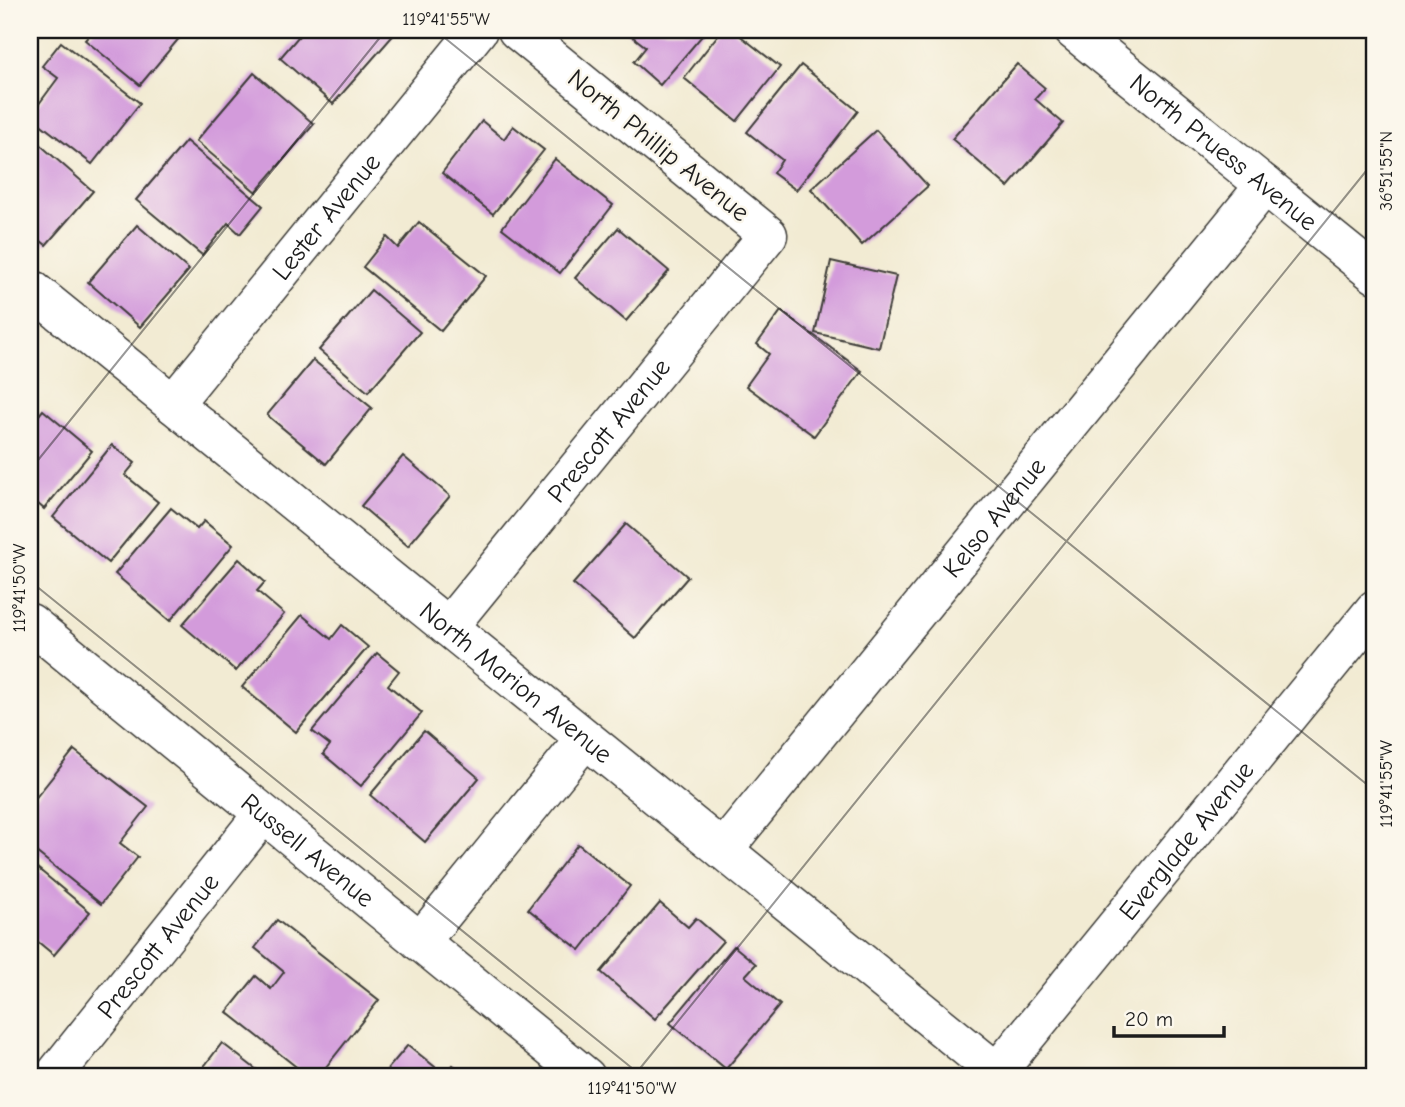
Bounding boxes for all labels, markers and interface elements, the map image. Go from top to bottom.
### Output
text: 119°41'55"W [402,9,490,30]
street label: North Phillip Avenue [562,63,755,228]
street label: North Pruess Avenue [1124,68,1323,237]
text: 36°51'55"N [1376,131,1397,211]
street label: Lester Avenue [266,148,387,286]
street label: Prescott Avenue [542,353,677,509]
street label: Kelso Avenue [937,452,1052,584]
text: 119°41'50"W [9,543,30,632]
street label: North Marion Avenue [413,596,618,770]
text: 119°41'55"W [1376,740,1397,828]
street label: Everglade Avenue [1113,756,1261,927]
street label: Russell Avenue [235,788,380,914]
street label: Prescott Avenue [92,868,226,1025]
scale bar [1114,995,1225,1039]
text: 20 m [1125,1007,1173,1031]
text: 119°41'50"W [588,1078,677,1099]

